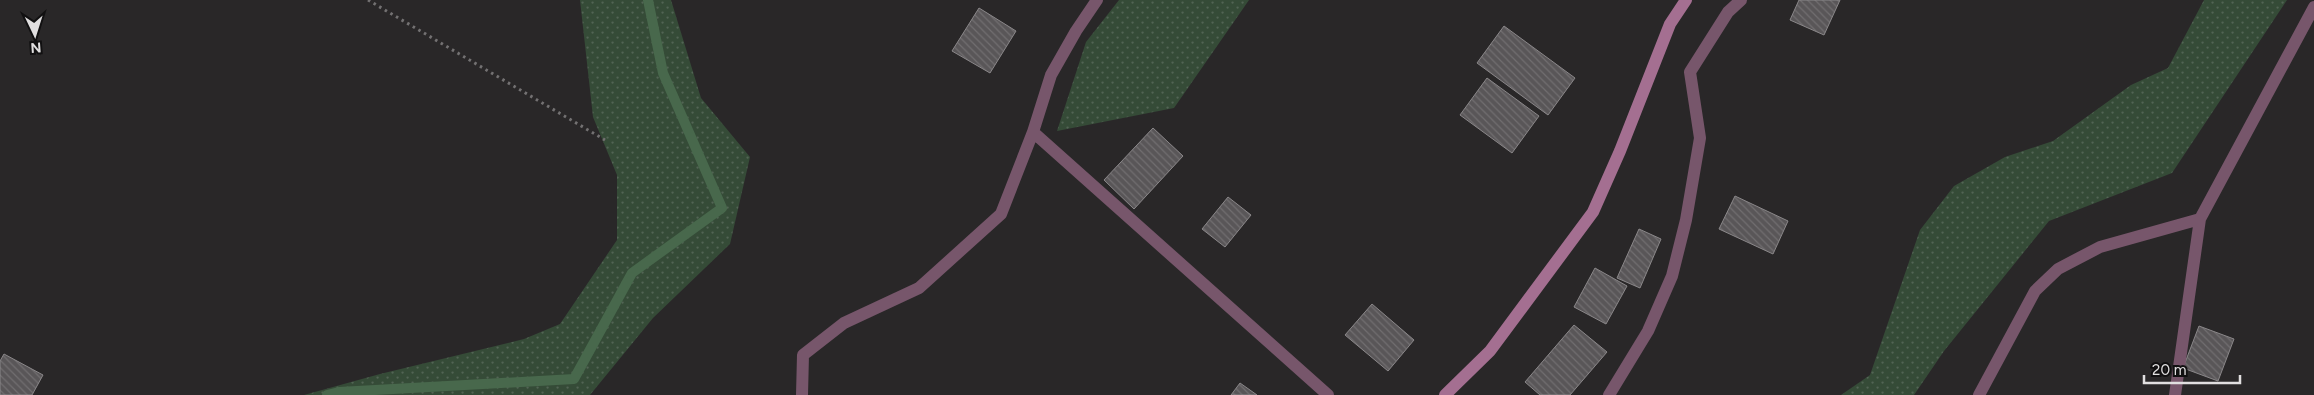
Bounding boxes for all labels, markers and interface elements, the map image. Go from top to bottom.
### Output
north arrow [10,10,60,60]
text: N [30,39,42,56]
scale bar [2144,352,2240,384]
text: 20 m [2152,361,2186,379]

